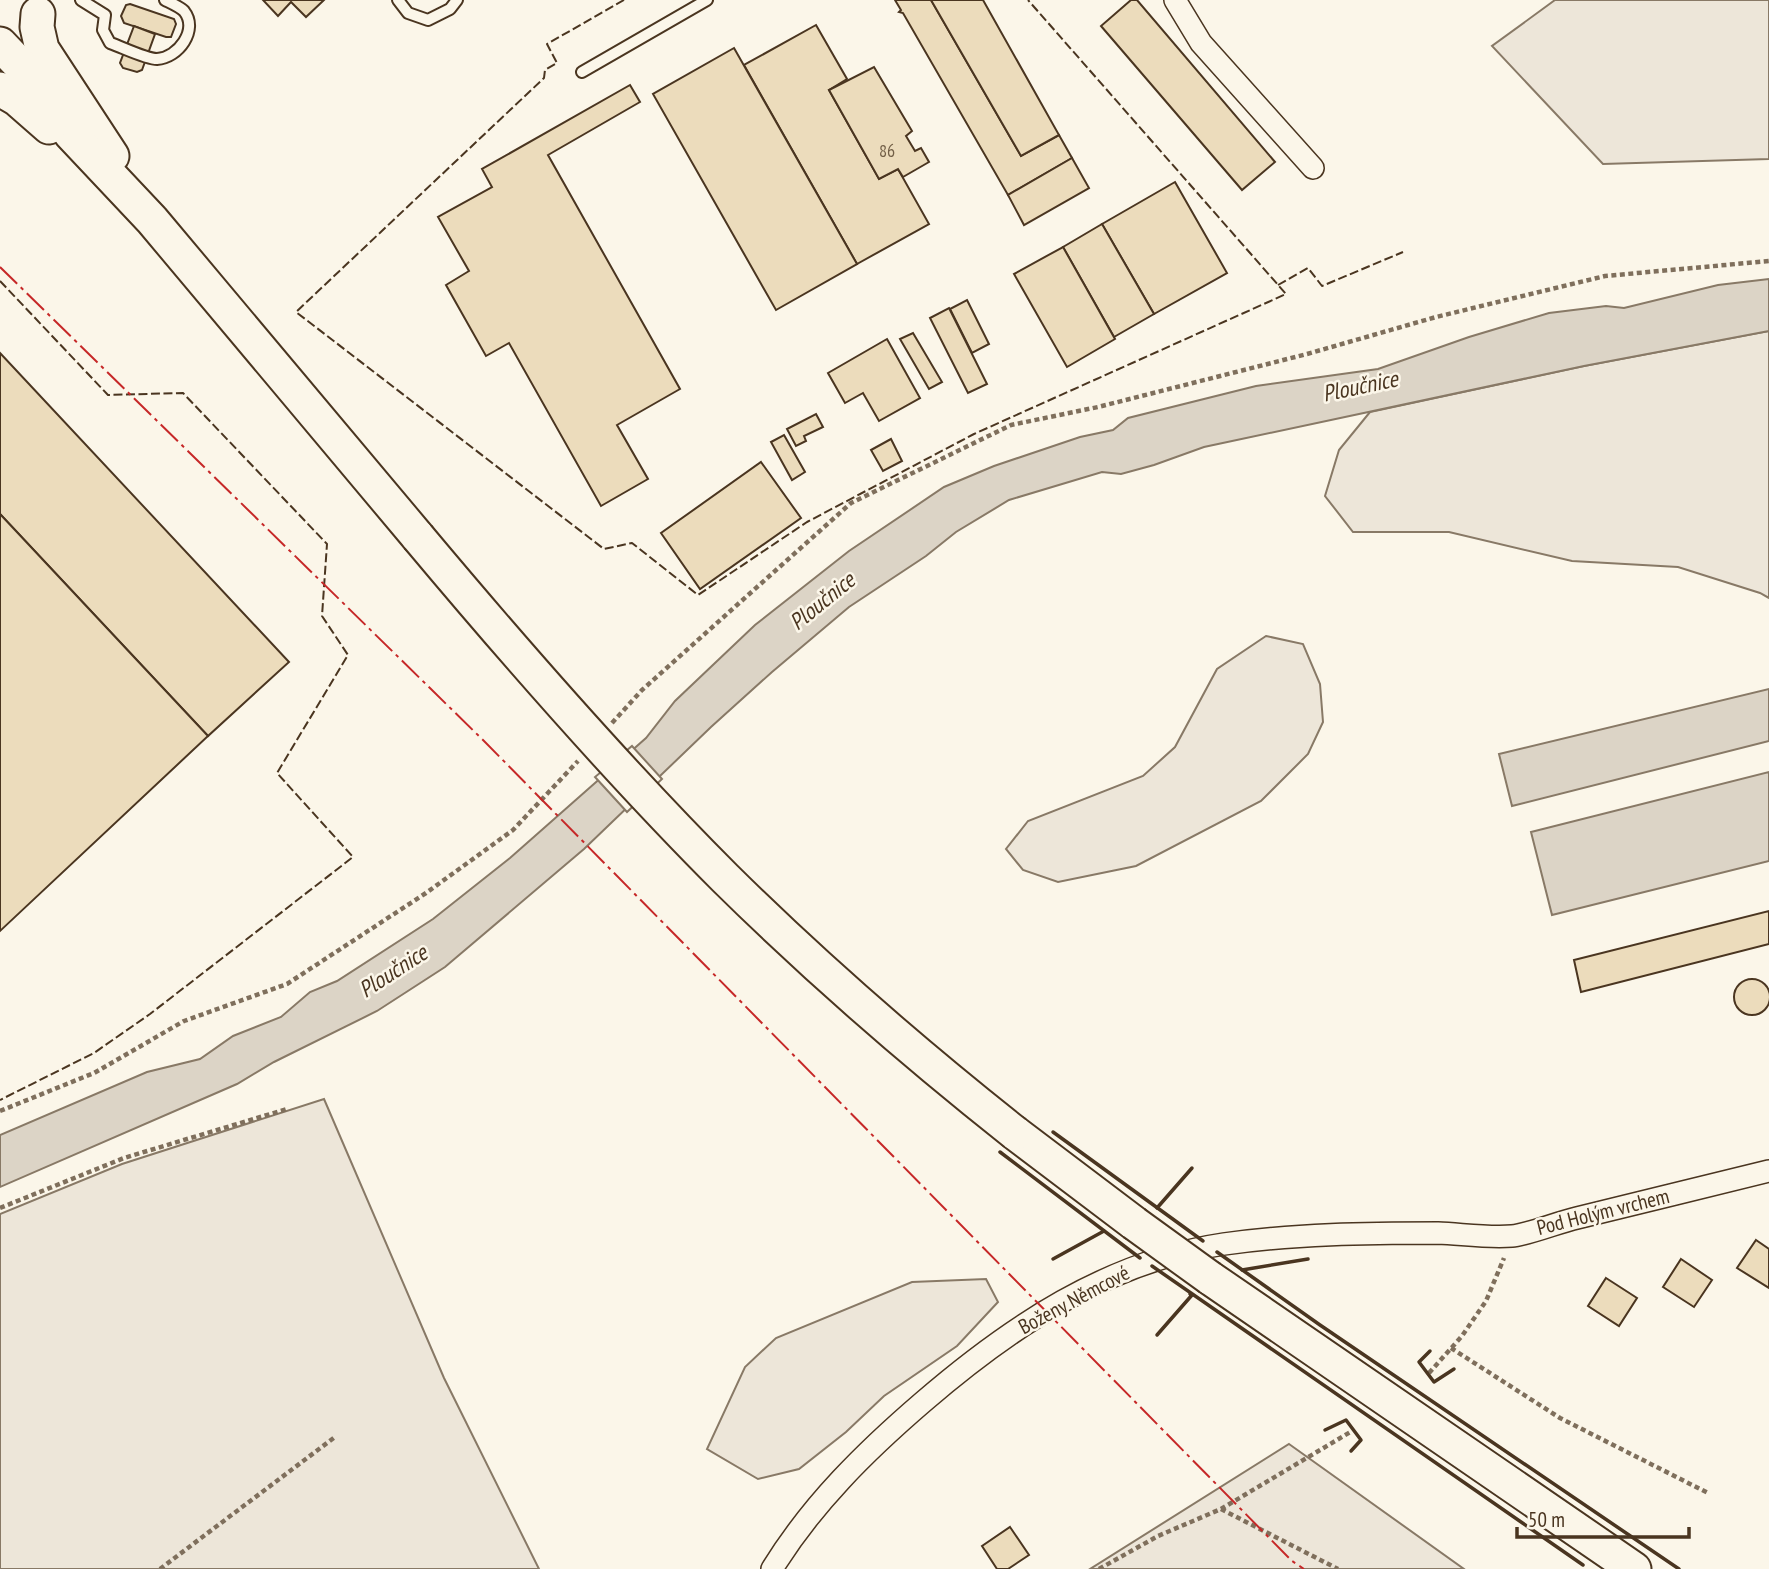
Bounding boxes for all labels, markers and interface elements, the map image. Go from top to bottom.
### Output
house number: 86 [879,139,895,162]
water label: Ploučnice [1320,363,1402,408]
water label: Ploučnice [783,564,862,636]
water label: Ploučnice [353,937,434,1004]
street label: Pod Holým vrchem [1534,1182,1672,1241]
street label: Boženy Němcové [1014,1259,1134,1340]
scale bar [1517,1496,1688,1540]
text: 50 m [1528,1506,1565,1533]

